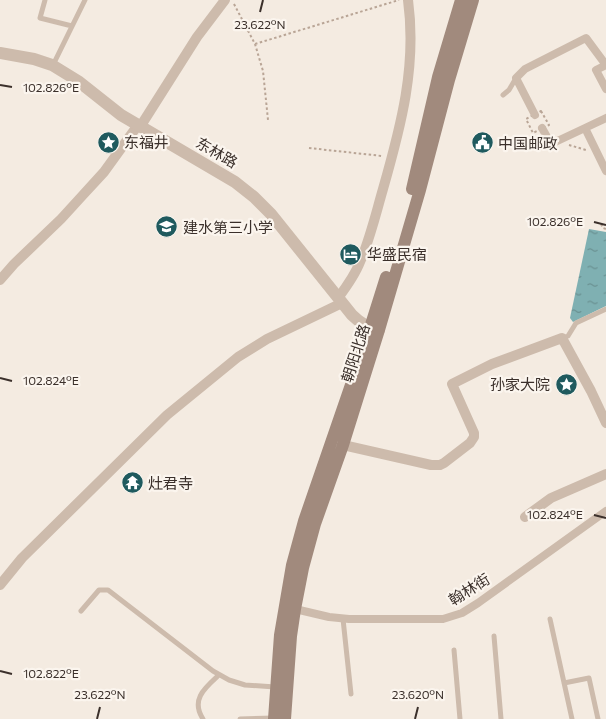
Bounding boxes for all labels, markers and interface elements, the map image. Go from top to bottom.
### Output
text: 23.622°N [234,17,286,31]
text: 102.826°E [23,80,79,94]
place icon: 东福井 [96,130,120,154]
public building icon: 中国邮政 [470,131,494,155]
place label: 东福井 [124,133,169,151]
street label: 东林路 [193,133,241,171]
place label: 中国邮政 [498,134,558,152]
text: 102.826°E [527,214,583,228]
school or university icon: 建水第三小学 [155,215,179,239]
place label: 建水第三小学 [183,218,273,236]
hotel icon: 华盛民宿 [339,242,363,266]
place label: 华盛民宿 [367,245,427,263]
street label: 朝阳北路 [337,322,373,384]
place icon: 孙家大院 [554,372,578,396]
text: 102.824°E [23,373,79,387]
place label: 孙家大院 [490,375,550,393]
temple icon: 灶君寺 [120,471,144,495]
place label: 灶君寺 [148,474,193,492]
text: 102.824°E [527,507,583,521]
street label: 翰林街 [445,569,493,609]
text: 102.822°E [23,666,79,680]
text: 23.622°N [74,687,126,701]
text: 23.620°N [392,687,444,701]

